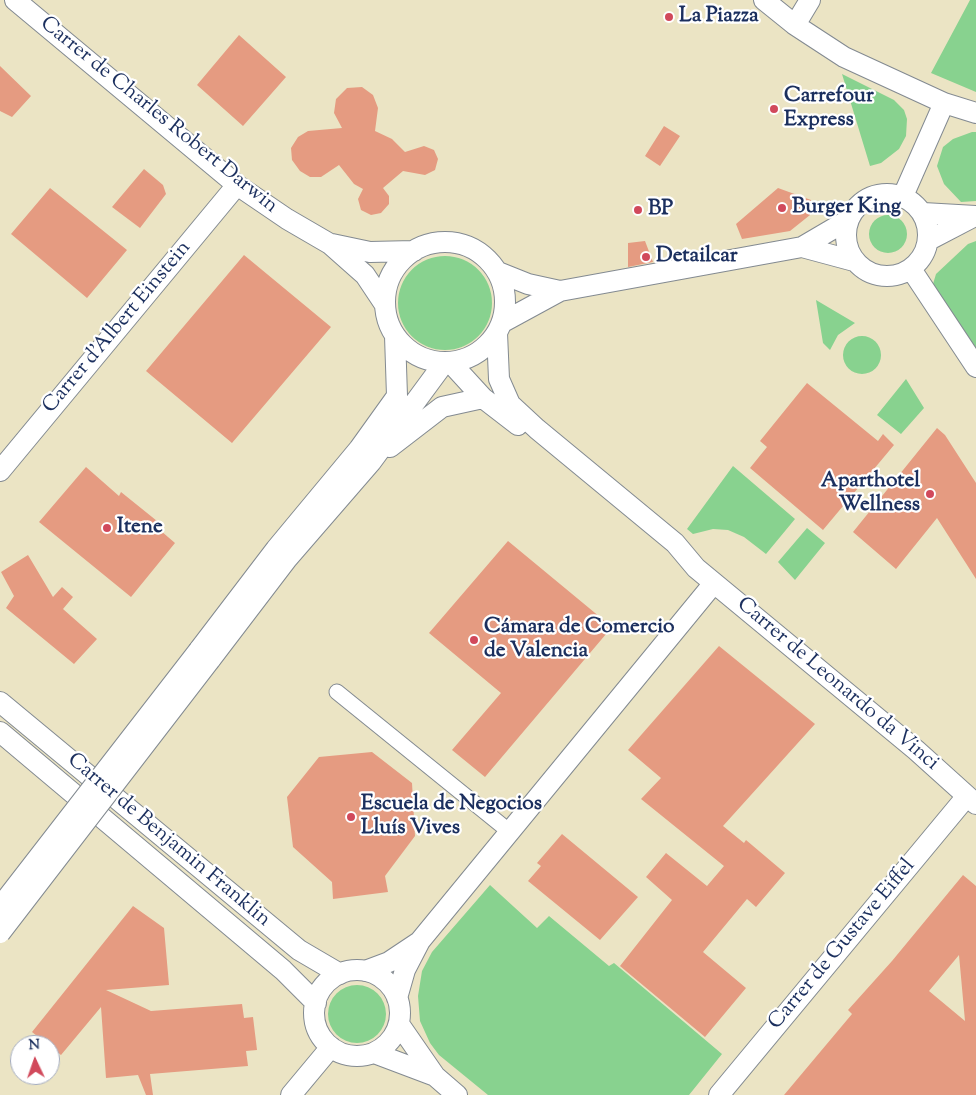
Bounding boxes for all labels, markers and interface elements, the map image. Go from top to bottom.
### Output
place label: La Piazza [679,4,759,30]
marker: La Piazza [663,11,675,23]
street label: Carrer de Charles Robert Darwin [34,12,282,220]
place label: Carrefour Express [784,84,874,134]
marker: Carrefour Express [768,103,780,115]
place label: Burger King [792,195,901,221]
place label: BP [648,197,673,223]
marker: Burger King [776,202,788,214]
marker: BP [632,204,644,216]
street label: Carrer d'Albert Einstein [39,237,197,419]
place label: Detailcar [656,244,738,270]
marker: Detailcar [640,251,652,263]
place label: Aparthotel Wellness [821,469,920,519]
marker: Aparthotel Wellness [924,488,936,500]
place label: Itene [117,515,163,541]
marker: Itene [101,522,113,534]
street label: Carrer de Leonardo da Vinci [731,593,943,777]
place label: Cámara de Comercio de Valencia [484,615,674,665]
marker: Cámara de Comercio de Valencia [468,634,480,646]
street label: Carrer de Benjamin Franklin [61,749,275,933]
place label: Escuela de Negocios Lluís Vives [361,792,542,842]
marker: Escuela de Negocios Lluís Vives [345,811,357,823]
street label: Carrer de Gustave Eiffel [764,855,922,1035]
north arrow [10,1035,60,1085]
text: N [28,1036,40,1056]

